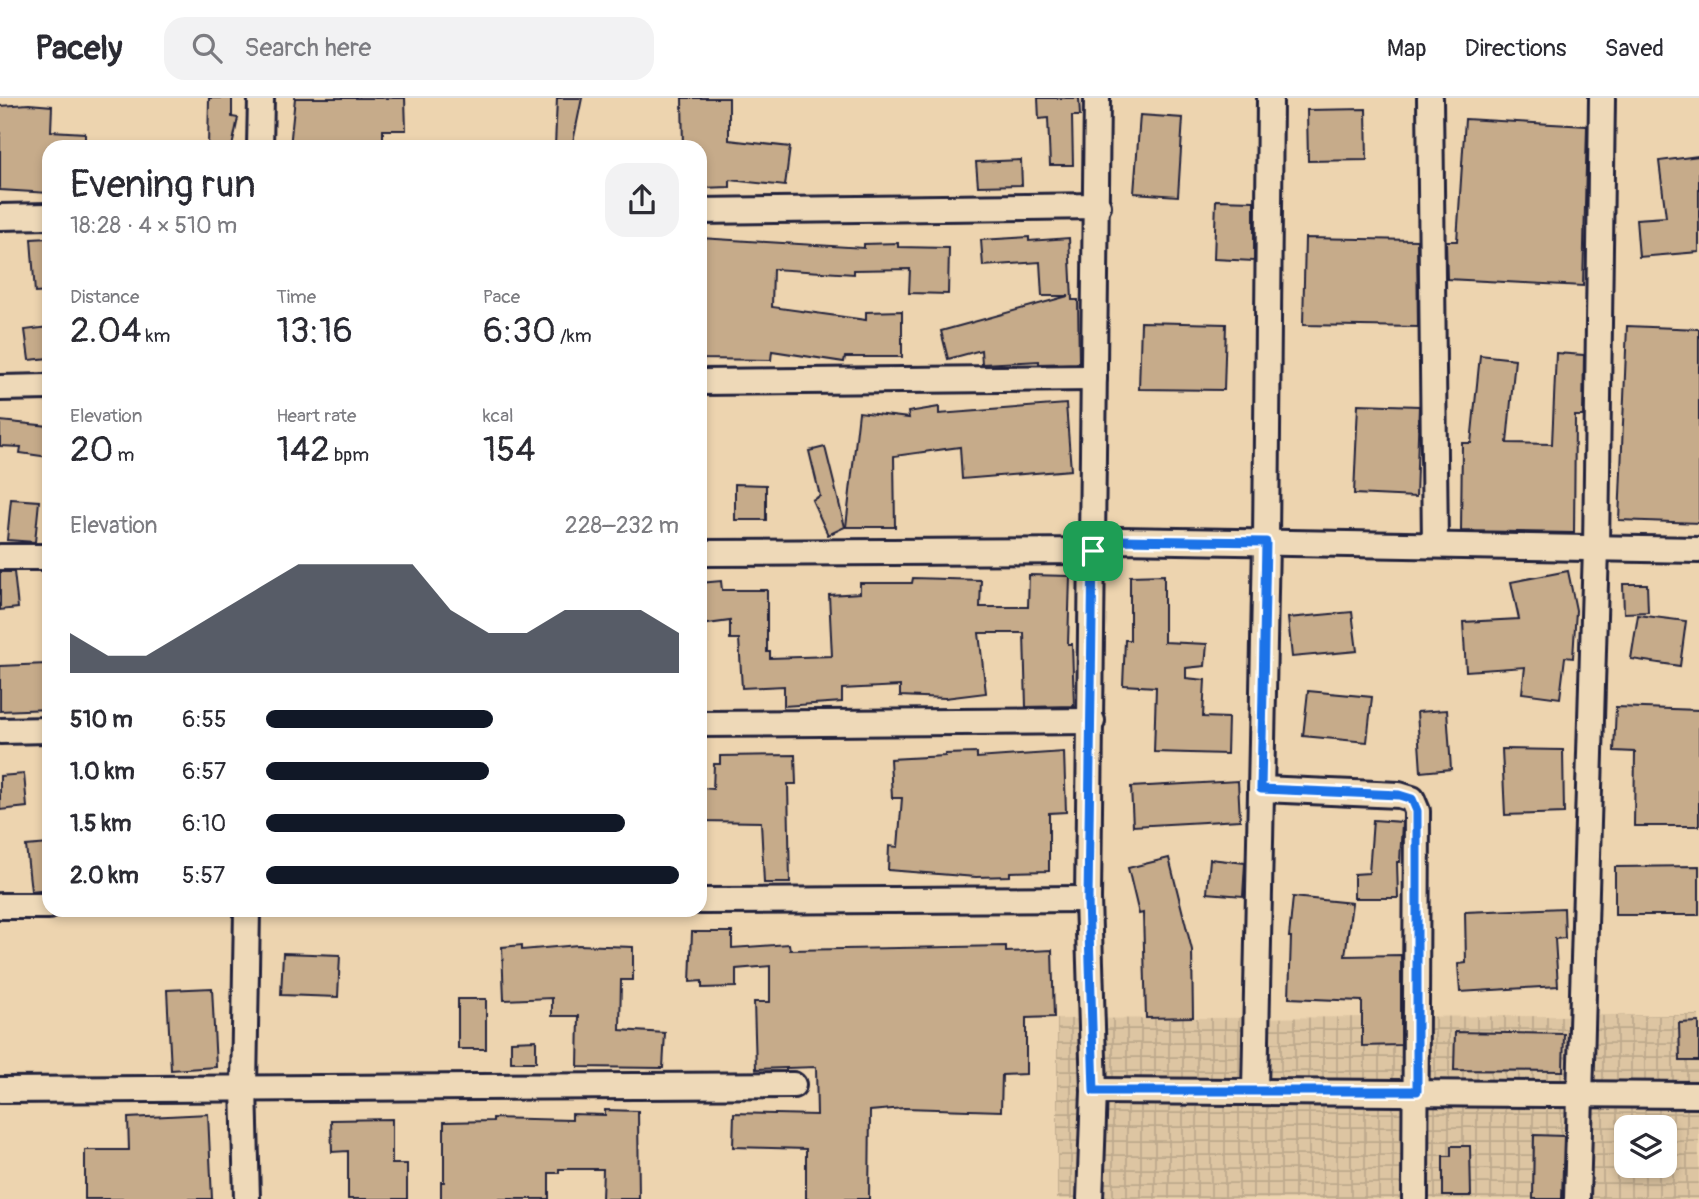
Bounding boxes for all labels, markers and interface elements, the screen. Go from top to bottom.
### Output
search box [164,17,654,80]
text: Pacely [35,28,122,69]
icon: search [188,29,226,67]
text: Search here [244,32,371,64]
text: Map [1387,34,1427,63]
text: Directions [1465,34,1566,63]
text: Saved [1604,34,1664,63]
text: Evening run [70,161,256,209]
button: share [605,163,679,237]
text: 18:28 · 4 × 510 m [70,211,237,240]
text: Distance [70,285,139,309]
text: Time [276,285,316,309]
text: Pace [483,285,520,309]
text: 2.04 [70,309,141,353]
text: 13:16 [276,309,353,353]
text: 6:30 [483,309,556,353]
text: km [141,324,170,348]
text: /km [556,324,592,348]
text: Elevation [70,404,142,428]
text: Heart rate [276,404,356,428]
text: kcal [483,404,514,428]
text: 20 [70,428,113,472]
text: 142 [276,428,330,472]
text: 154 [483,428,536,472]
text: m [113,443,134,467]
text: bpm [330,443,369,467]
text: Elevation [70,511,158,540]
text: 228–232 m [565,511,679,540]
pin [1063,521,1123,581]
icon: arrive [1074,532,1112,570]
text: 510 m [70,705,133,734]
text: 6:55 [182,705,226,734]
text: 1.0 km [70,757,135,786]
text: 6:57 [182,757,226,786]
text: 1.5 km [70,809,132,838]
text: 6:10 [182,809,226,838]
text: 2.0 km [70,861,139,890]
text: 5:57 [182,861,225,890]
map controls [1614,1115,1677,1178]
button: layers [1614,1115,1677,1178]

